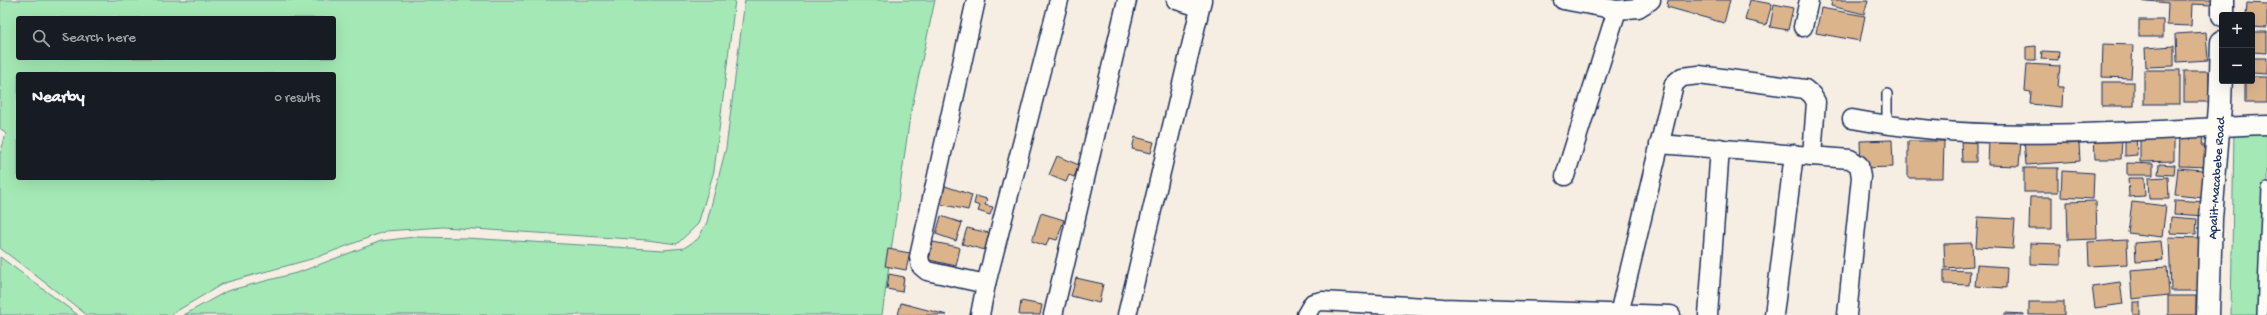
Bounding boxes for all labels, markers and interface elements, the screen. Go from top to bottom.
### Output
map controls [2219,12,2255,84]
button: + [2219,12,2255,48]
search box [16,16,336,60]
icon: search [30,27,52,49]
text: Search here [62,29,136,47]
button: − [2219,48,2255,84]
text: Nearby [32,88,85,108]
text: 0 results [274,91,320,106]
street label: Apalit-Macabebe Road [2206,115,2229,240]

